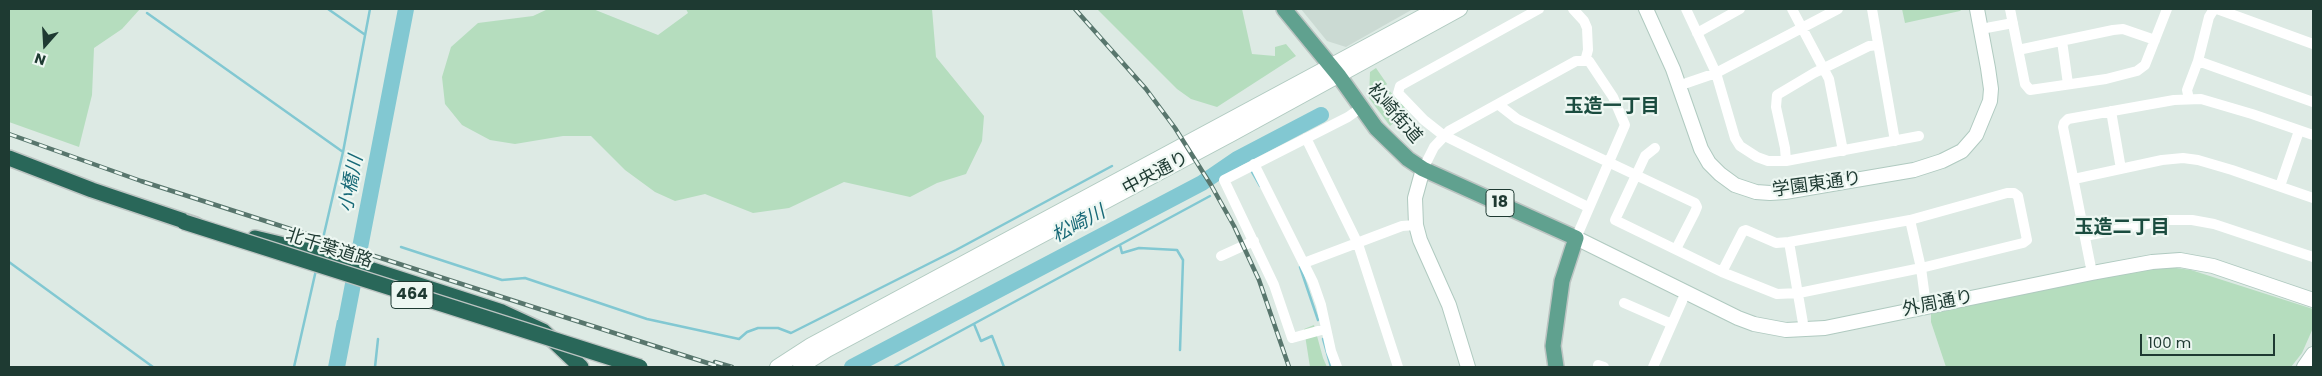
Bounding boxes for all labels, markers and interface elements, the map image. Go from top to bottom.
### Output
north arrow [20,20,70,70]
text: N [32,48,48,70]
street label: 松崎街道 [1362,80,1426,148]
district label: 玉造一丁目 [1565,96,1659,118]
street label: 中央通り [1119,148,1193,200]
water label: 小橋川 [335,154,369,214]
street label: 学園東通り [1771,168,1863,202]
road number: 18 [1486,190,1514,217]
water label: 松崎川 [1048,202,1110,248]
district label: 玉造二丁目 [2075,217,2169,239]
street label: 北千葉道路 [283,225,375,273]
road number: 464 [391,282,433,308]
street label: 外周通り [1901,287,1975,321]
scale bar [2142,324,2277,356]
text: 100 m [2148,332,2191,353]

